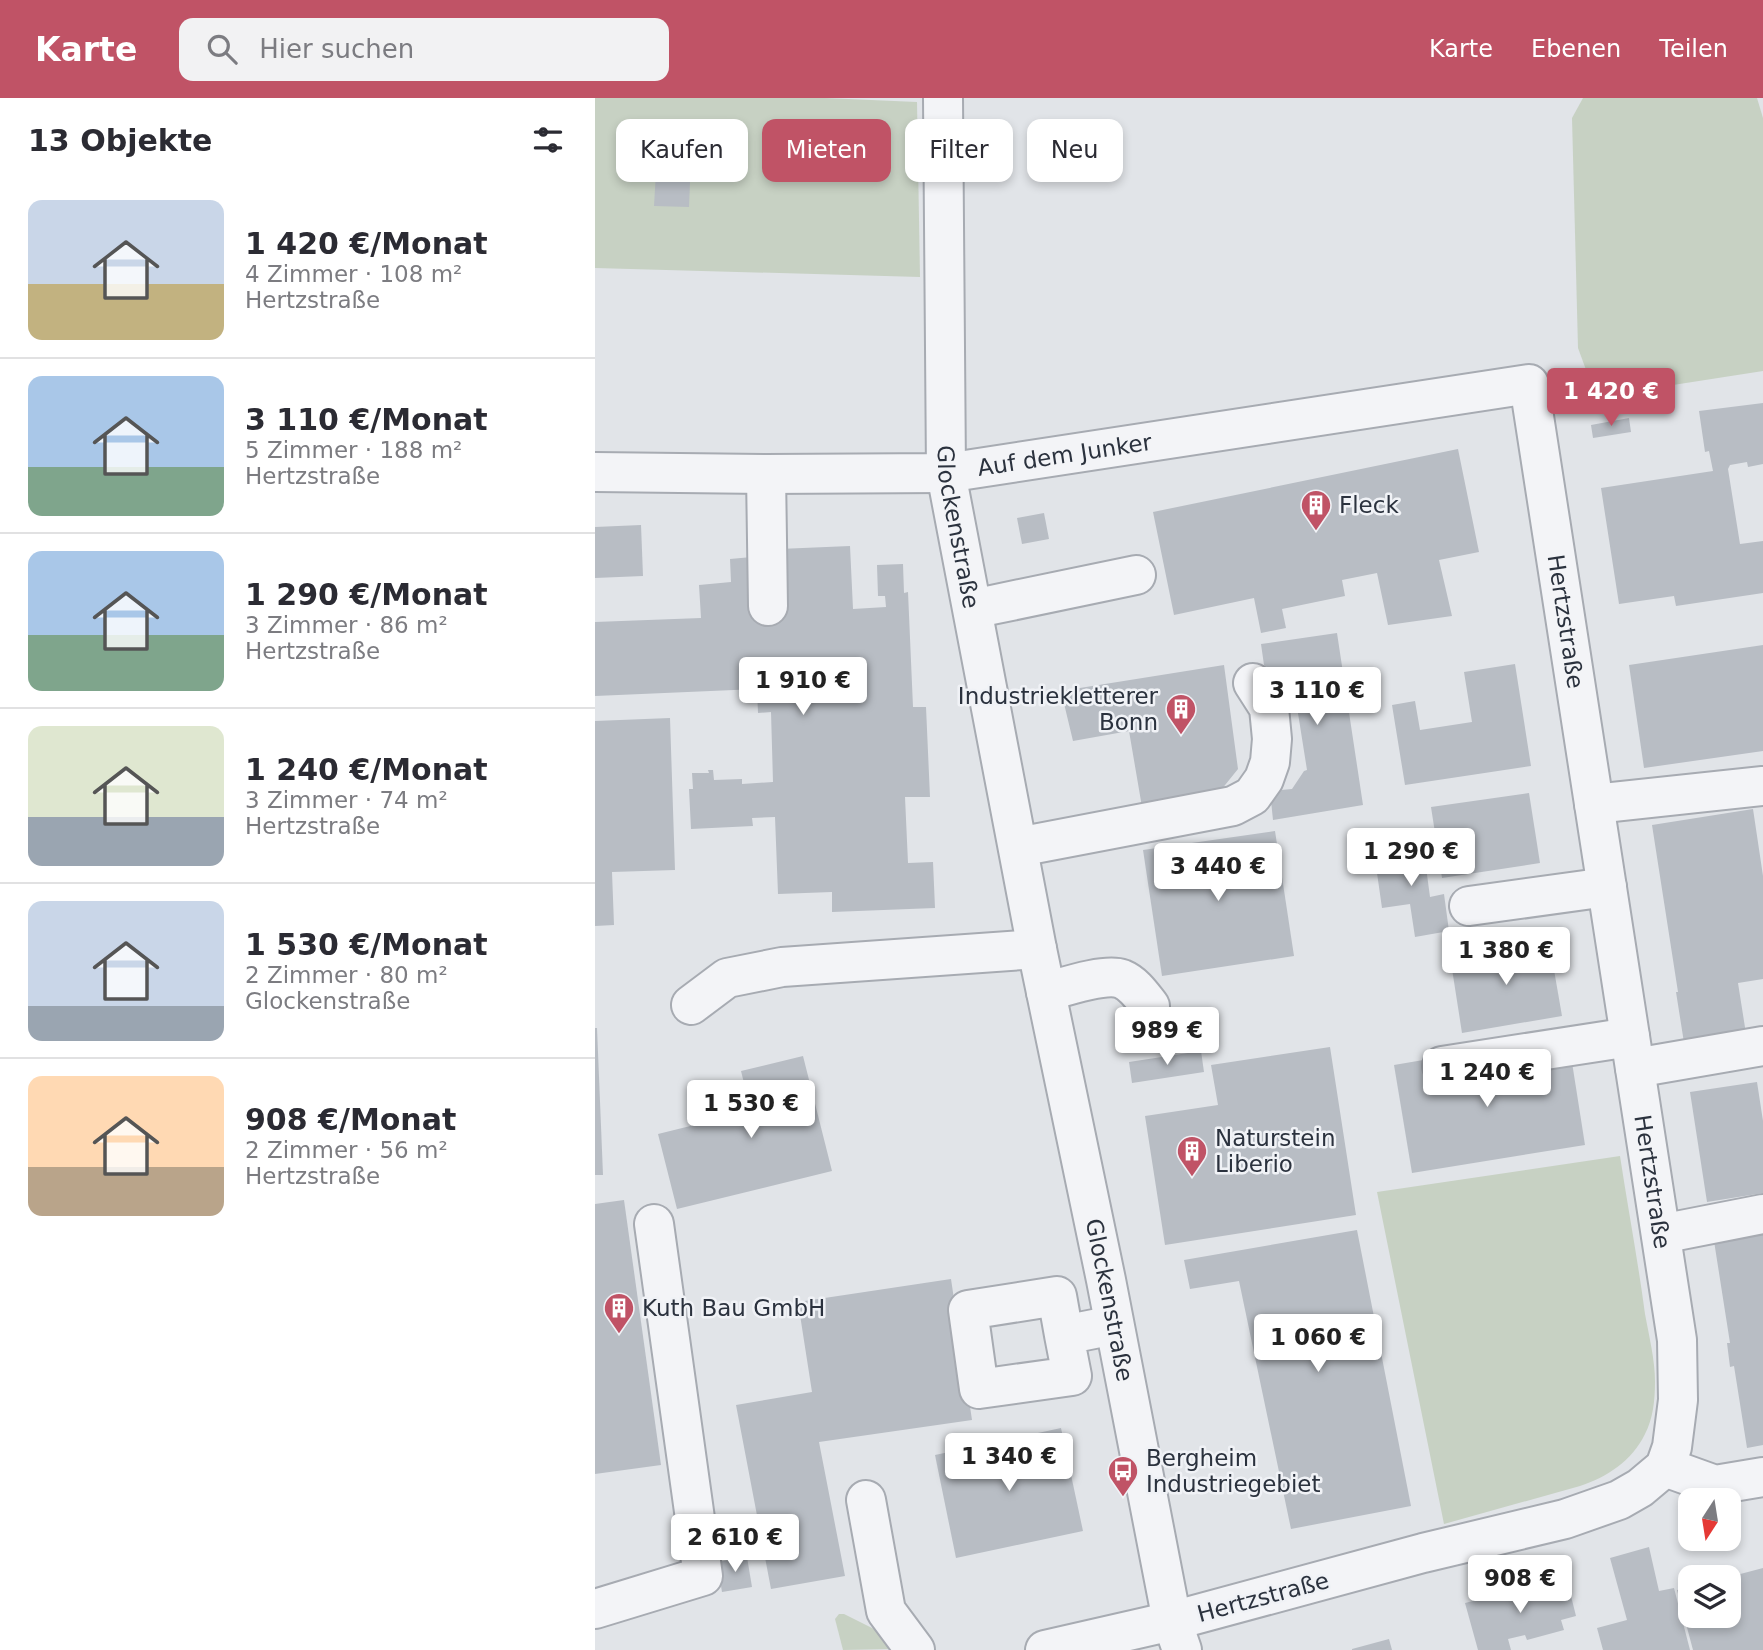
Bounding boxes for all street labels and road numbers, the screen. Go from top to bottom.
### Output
street label: Auf dem Junker [976,429,1154,481]
street label: Glockenstraße [933,445,985,611]
street label: Hertzstraße [1543,553,1589,690]
street label: Hertzstraße [1629,1113,1676,1251]
street label: Glockenstraße [1081,1216,1138,1384]
street label: Hertzstraße [1194,1567,1332,1627]

